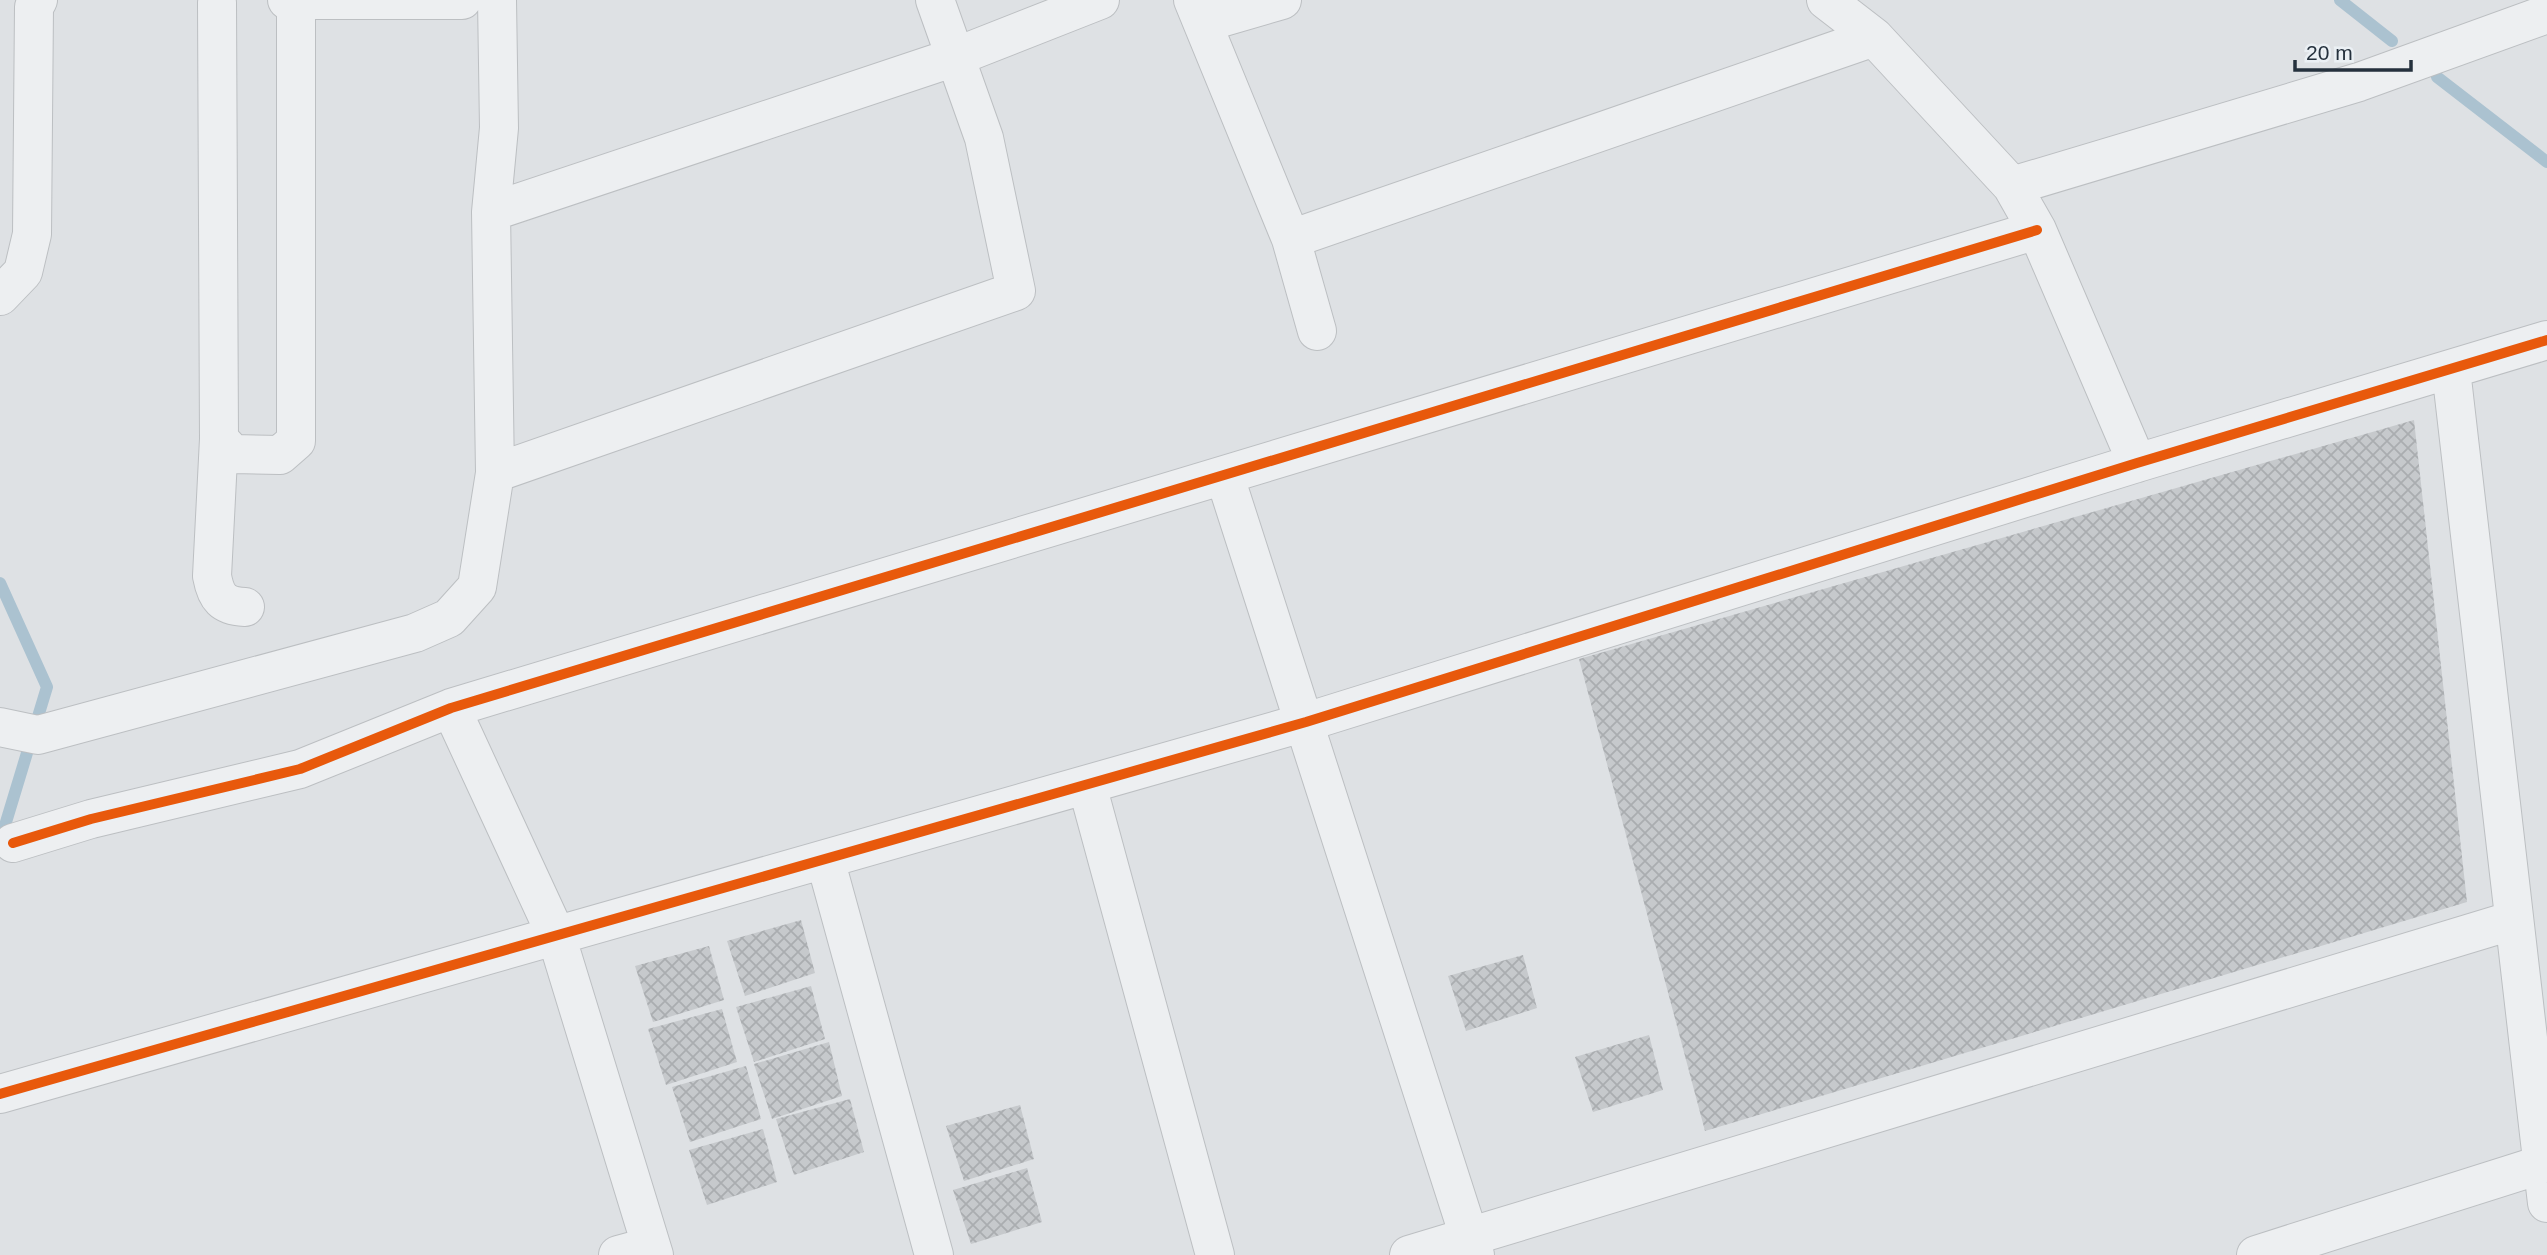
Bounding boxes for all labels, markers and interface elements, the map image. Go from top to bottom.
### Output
scale bar [2295,28,2410,72]
text: 20 m [2306,41,2353,64]

